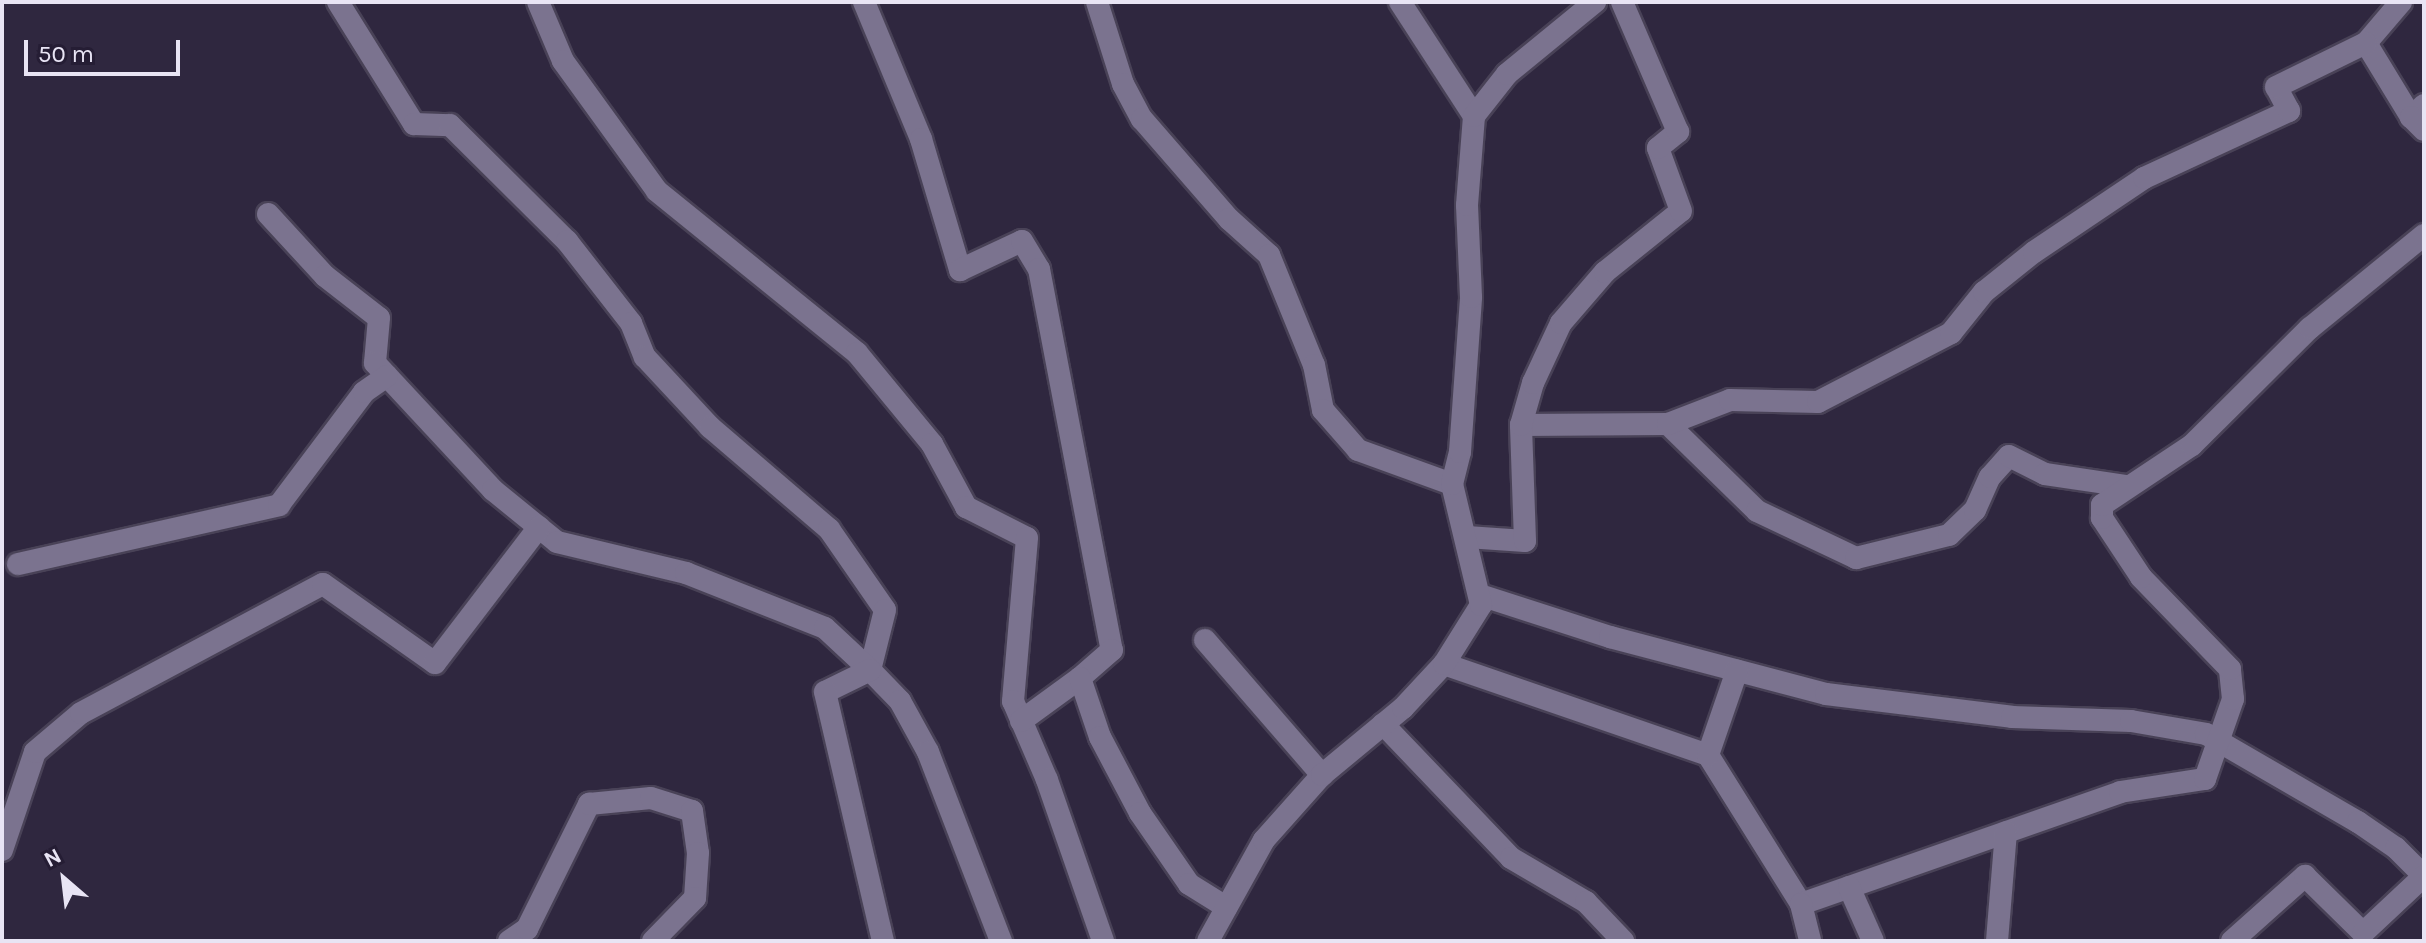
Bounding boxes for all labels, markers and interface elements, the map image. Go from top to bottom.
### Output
scale bar [28,24,184,74]
text: 50 m [38,40,94,68]
north arrow [24,839,104,919]
text: N [40,843,66,873]

